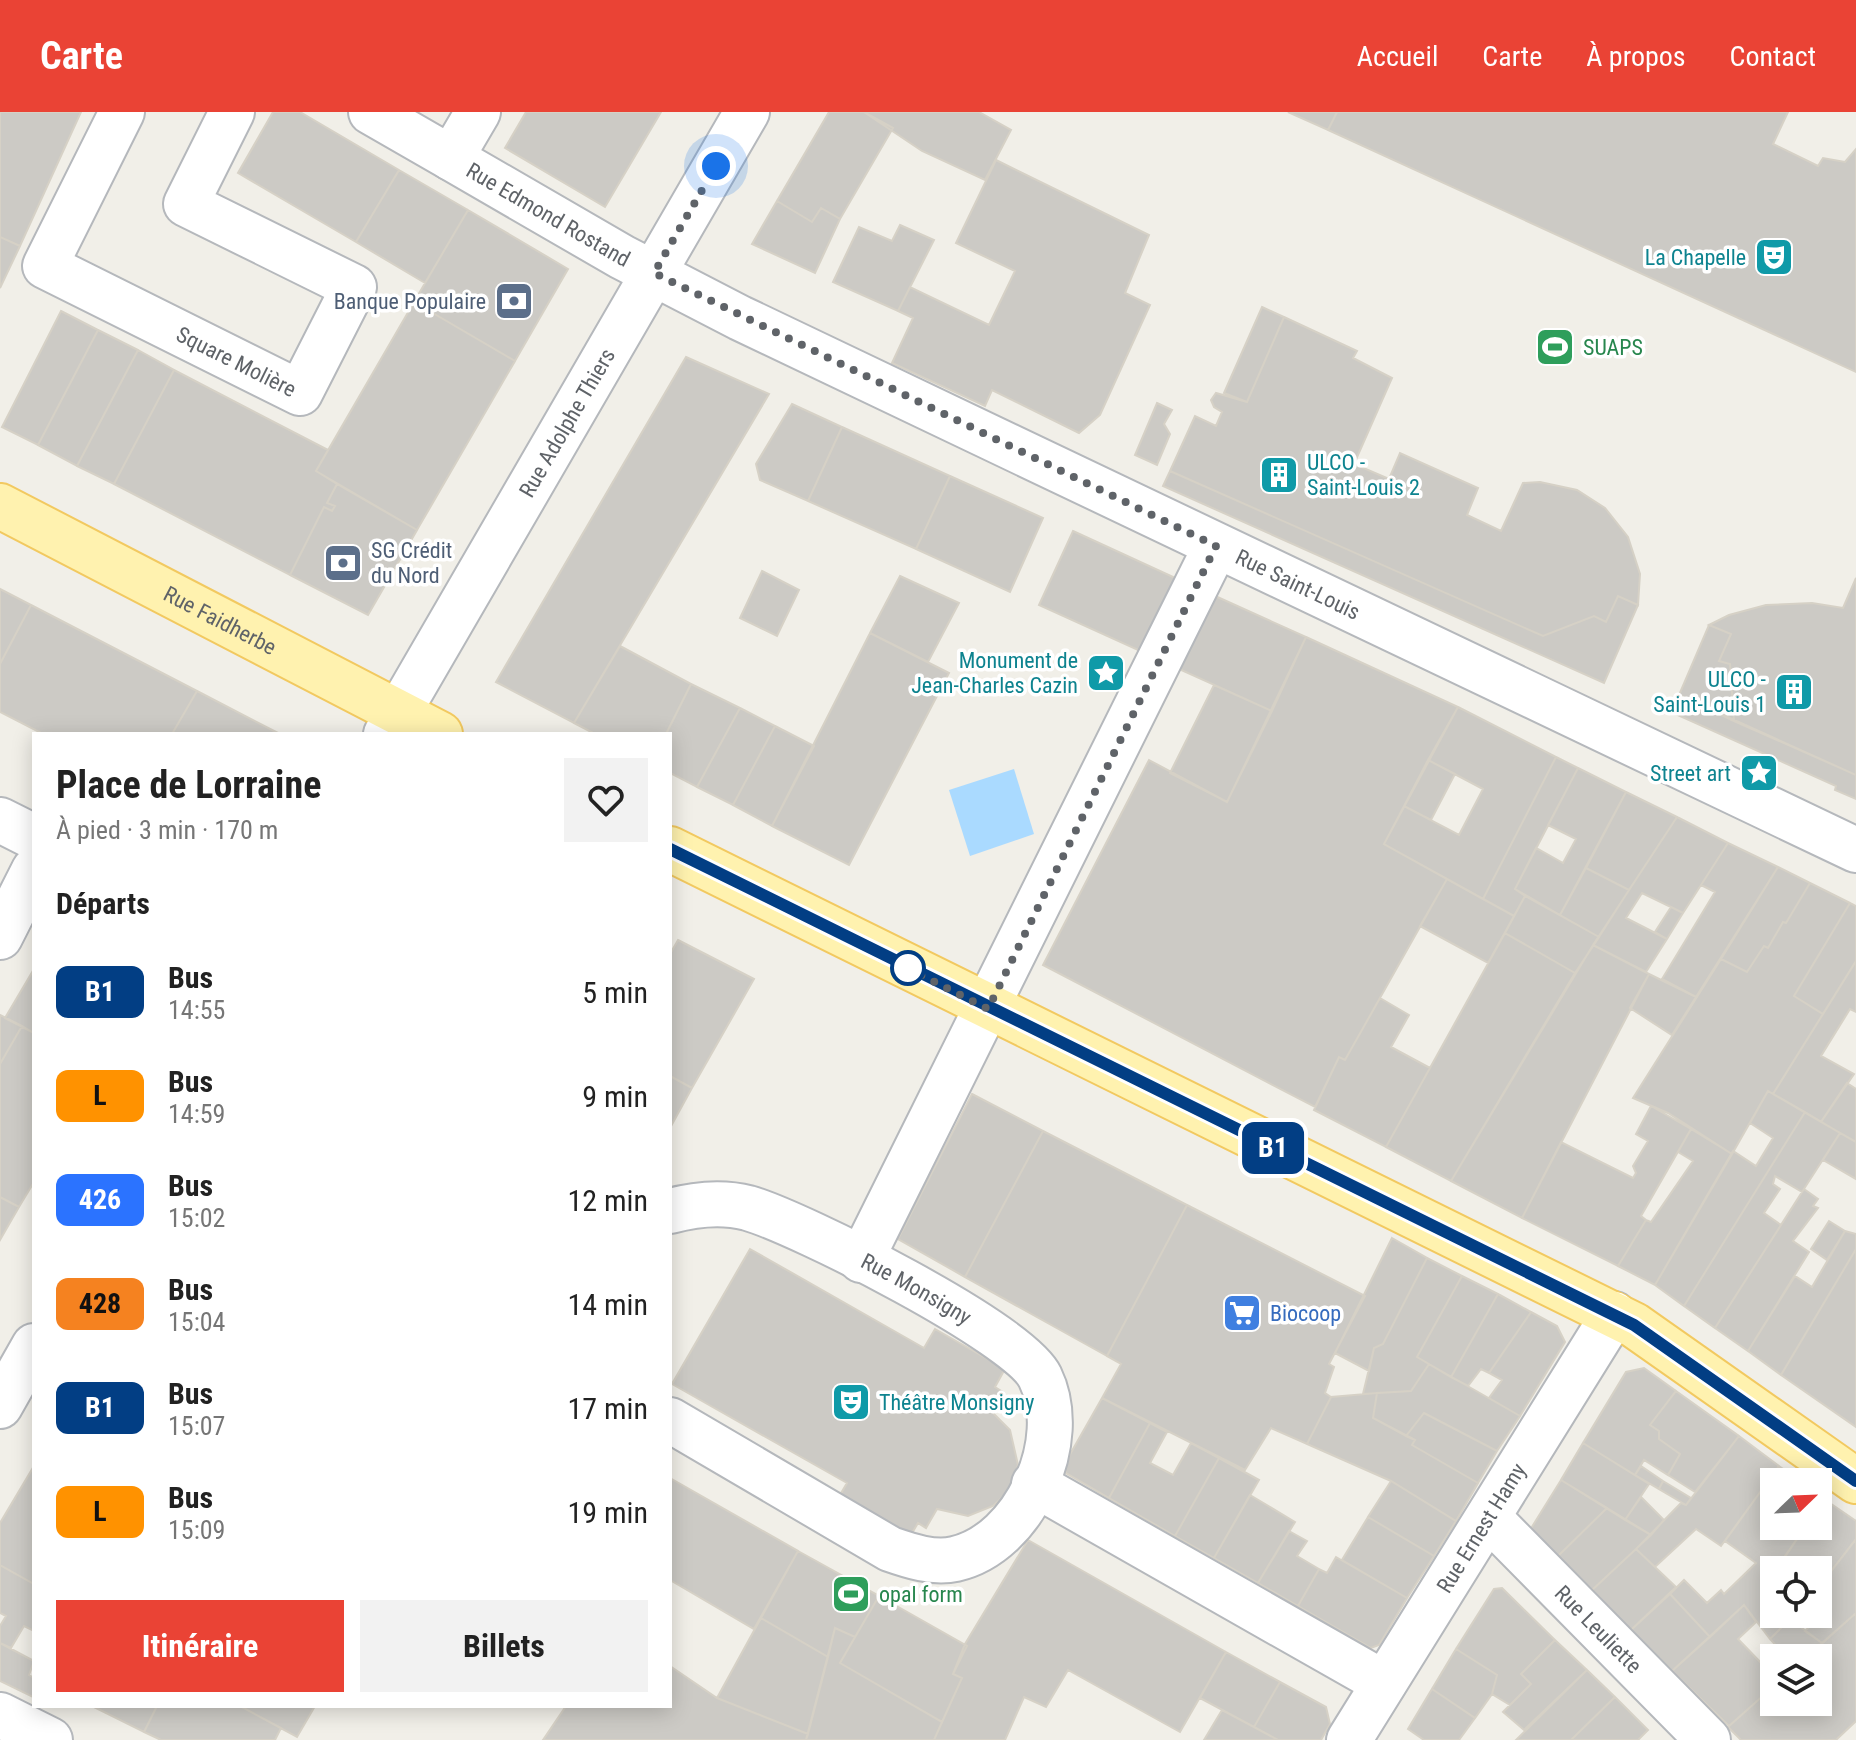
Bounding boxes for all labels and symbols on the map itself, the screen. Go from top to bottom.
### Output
your location [696,146,736,186]
street label: Rue Edmond Rostand [462,158,634,272]
theatre icon: La Chapelle [1753,236,1795,278]
place label: La Chapelle [1645,245,1746,270]
bank icon: Banque Populaire [493,280,535,322]
place label: Banque Populaire [334,289,486,314]
street label: Square Molière [172,322,300,402]
sports icon: SUAPS [1534,326,1576,368]
place label: SUAPS [1583,335,1643,360]
street label: Rue Adolphe Thiers [514,344,620,502]
place label: ULCO - Saint-Louis 2 [1307,450,1420,500]
building icon: ULCO - Saint-Louis 2 [1258,454,1300,496]
place label: SG Crédit du Nord [371,538,452,588]
bank icon: SG Crédit du Nord [322,542,364,584]
street label: Rue Saint-Louis [1232,544,1364,625]
street label: Rue Faidherbe [159,581,280,660]
place label: Monument de Jean-Charles Cazin [911,648,1078,698]
place icon: Monument de Jean-Charles Cazin [1085,652,1127,694]
place label: ULCO - Saint-Louis 1 [1653,667,1766,717]
building icon: ULCO - Saint-Louis 1 [1773,671,1815,713]
place icon: Street art [1738,752,1780,794]
place label: Street art [1650,761,1731,786]
unlabelled marker [891,951,925,985]
line badge: B1 [1237,1122,1309,1174]
street label: Rue Monsigny [857,1248,976,1330]
supermarket icon: Biocoop [1221,1292,1263,1334]
place label: Biocoop [1270,1301,1341,1326]
theatre icon: Théâtre Monsigny [830,1381,872,1423]
place label: Théâtre Monsigny [879,1390,1034,1415]
street label: Rue Ernest Hamy [1432,1459,1531,1597]
north arrow [1760,1468,1832,1540]
sports icon: opal form [830,1573,872,1615]
street label: Rue Leuliette [1550,1580,1647,1678]
place label: opal form [879,1582,963,1607]

